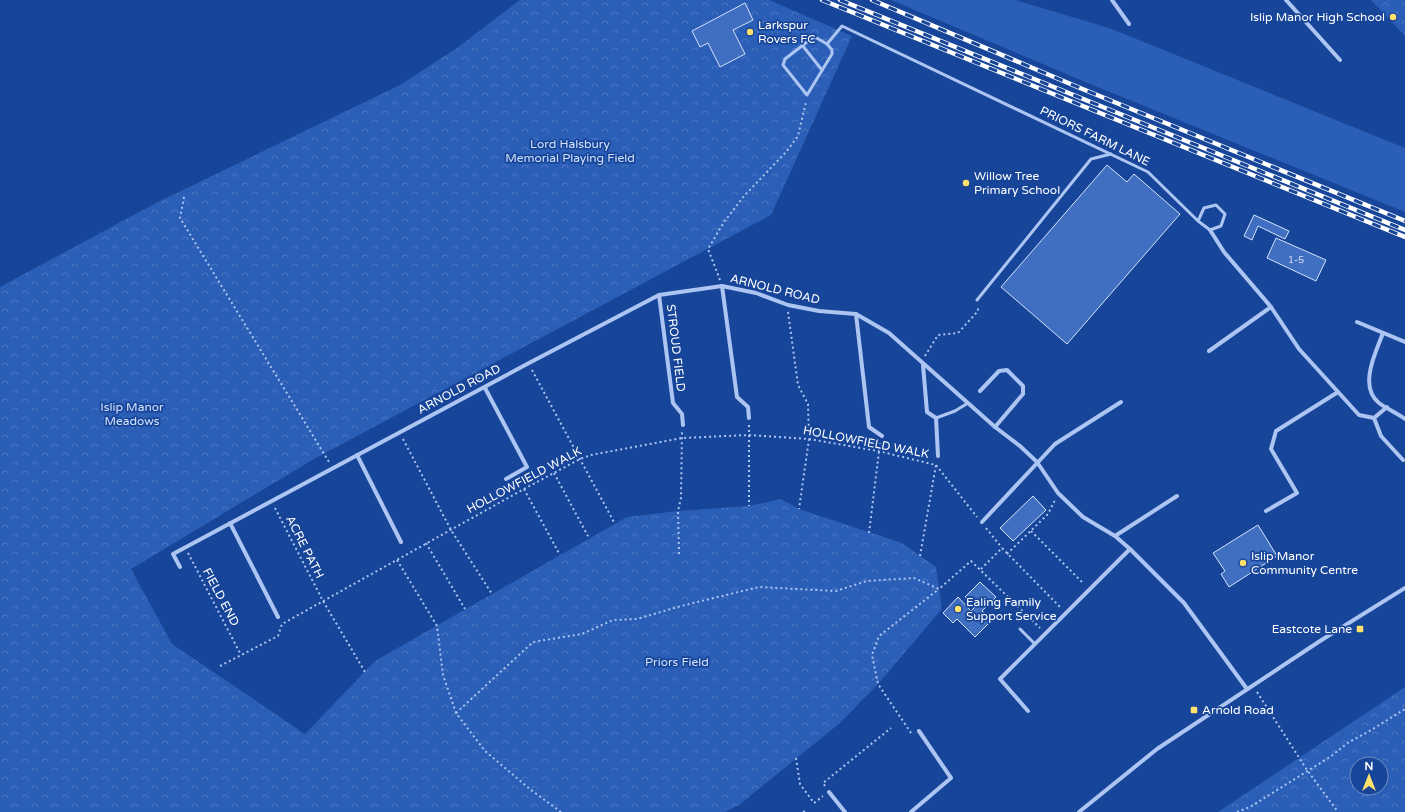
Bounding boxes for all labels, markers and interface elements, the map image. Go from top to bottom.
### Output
place label: Islip Manor High School [1250,10,1385,24]
marker: Islip Manor High School [1388,12,1398,22]
place label: Larkspur Rovers FC [758,18,816,46]
marker: Larkspur Rovers FC [745,27,755,37]
street label: PRIORS FARM LANE [1038,103,1153,169]
park label: Lord Halsbury Memorial Playing Field [505,137,635,165]
place label: Willow Tree Primary School [974,169,1060,197]
marker: Willow Tree Primary School [961,178,971,188]
house number: 1-5 [1288,254,1304,266]
street label: ARNOLD ROAD [729,271,821,307]
street label: STROUD FIELD [664,303,688,393]
street label: ARNOLD ROAD [415,361,503,417]
park label: Islip Manor Meadows [100,400,164,428]
street label: HOLLOWFIELD WALK [802,423,930,461]
street label: HOLLOWFIELD WALK [464,444,584,516]
street label: ACRE PATH [283,513,327,581]
place label: Islip Manor Community Centre [1251,549,1358,577]
marker: Islip Manor Community Centre [1238,558,1248,568]
street label: FIELD END [200,566,242,628]
place label: Ealing Family Support Service [966,595,1057,623]
marker: Ealing Family Support Service [953,604,963,614]
place label: Eastcote Lane [1272,622,1352,636]
marker: Eastcote Lane [1355,624,1365,634]
park label: Priors Field [645,655,709,669]
place label: Arnold Road [1202,703,1274,717]
marker: Arnold Road [1189,705,1199,715]
north arrow [1349,756,1389,796]
text: N [1365,760,1373,773]

